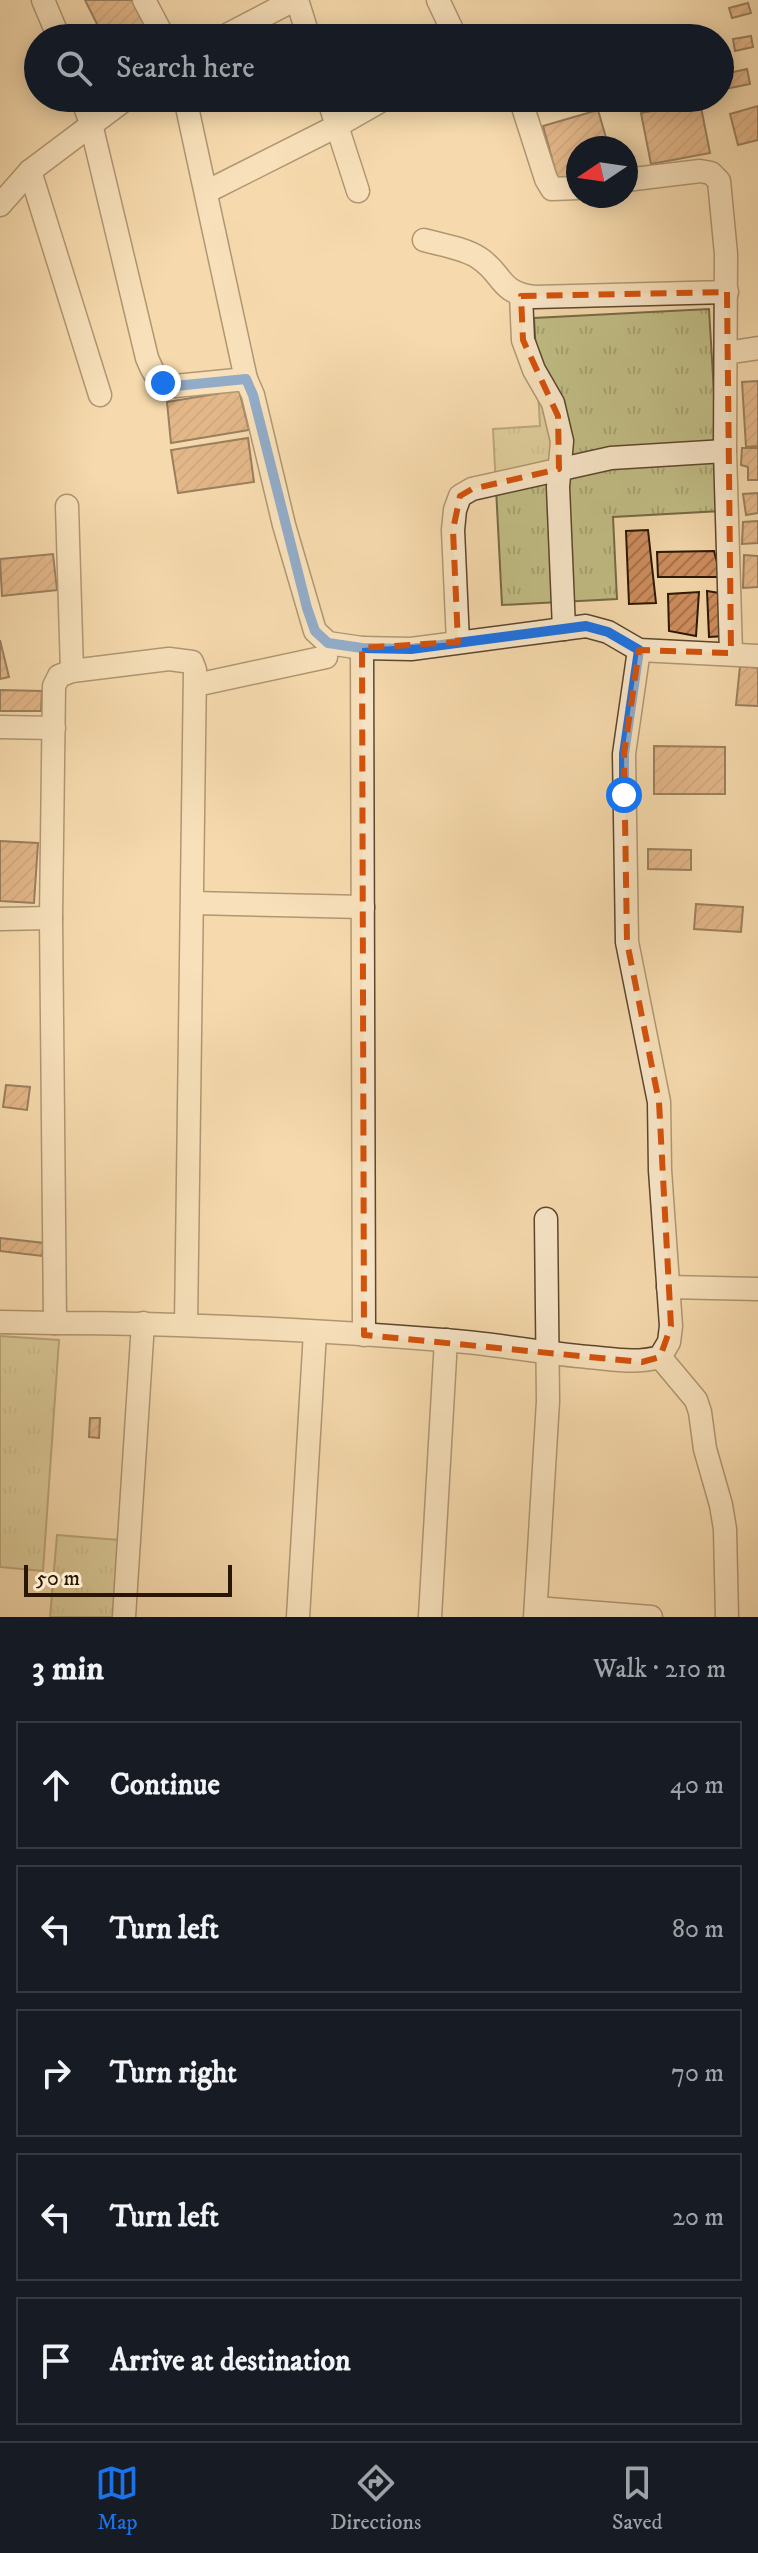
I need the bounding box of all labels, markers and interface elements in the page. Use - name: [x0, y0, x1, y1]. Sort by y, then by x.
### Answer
- search box: [24, 24, 734, 112]
- icon: search: [52, 46, 96, 90]
- text: Search here: [116, 50, 255, 87]
- north arrow: [566, 136, 638, 208]
- route end: [145, 365, 181, 401]
- route start: [606, 777, 642, 813]
- scale bar: [24, 1561, 232, 1597]
- text: 50 m: [36, 1565, 80, 1592]
- text: 3 min: [32, 1648, 104, 1690]
- text: Walk · 210 m: [593, 1653, 726, 1686]
- icon: ahead: [34, 1763, 78, 1807]
- text: Continue: [110, 1767, 220, 1804]
- text: 40 m: [670, 1769, 724, 1802]
- icon: left: [34, 1907, 78, 1951]
- text: Turn left: [110, 1911, 219, 1948]
- text: 80 m: [672, 1913, 724, 1946]
- icon: right: [34, 2051, 78, 2095]
- text: Turn right: [110, 2055, 237, 2092]
- text: 70 m: [671, 2057, 724, 2090]
- icon: left: [34, 2195, 78, 2239]
- text: Turn left: [110, 2199, 219, 2236]
- text: 20 m: [672, 2201, 724, 2234]
- icon: arrive: [34, 2339, 78, 2383]
- text: Arrive at destination: [110, 2343, 351, 2380]
- tab: Map: [95, 2461, 139, 2536]
- tab: Directions: [330, 2461, 421, 2536]
- tab: Saved: [612, 2461, 663, 2536]

